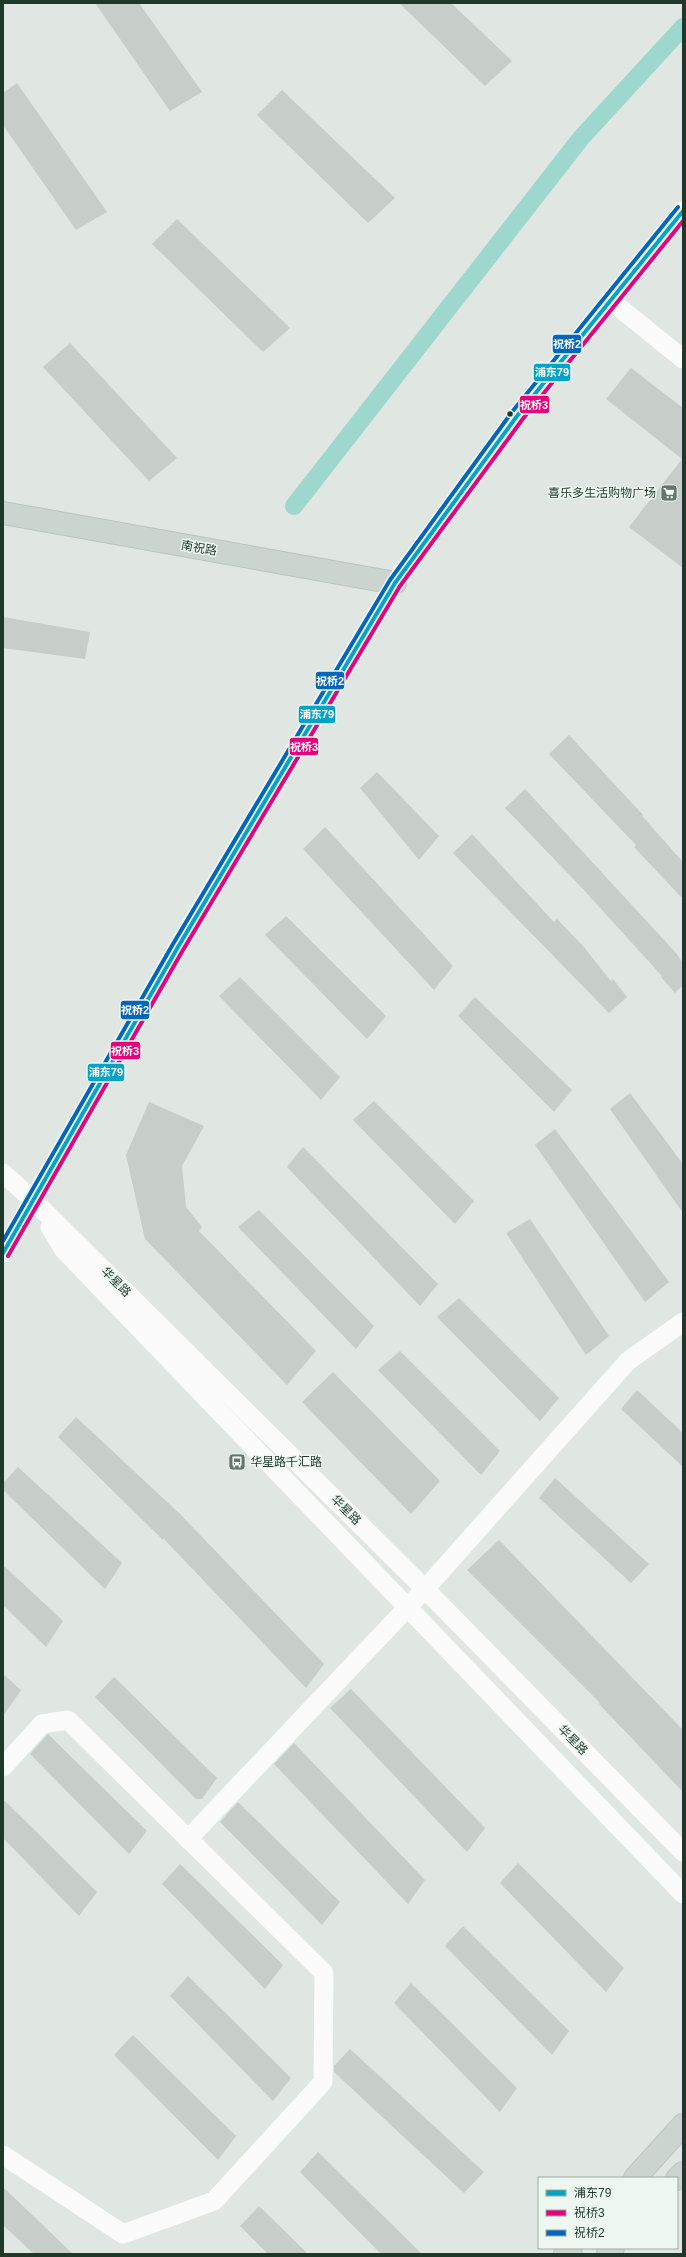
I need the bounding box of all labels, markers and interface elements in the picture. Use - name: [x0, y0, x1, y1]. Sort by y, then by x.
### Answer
- line badge: 祝桥2: [552, 334, 582, 354]
- text: 祝桥2: [553, 338, 581, 350]
- line badge: 浦东79: [533, 363, 571, 382]
- text: 浦东79: [535, 366, 569, 378]
- line badge: 祝桥3: [519, 395, 550, 414]
- text: 祝桥3: [520, 399, 548, 411]
- unlabelled marker: [505, 409, 515, 419]
- supermarket icon: 喜乐多生活购物广场: [659, 483, 679, 503]
- place label: 喜乐多生活购物广场: [548, 486, 656, 500]
- street label: 南祝路: [180, 538, 218, 558]
- line badge: 祝桥2: [315, 671, 345, 690]
- text: 祝桥2: [316, 675, 344, 687]
- line badge: 浦东79: [298, 705, 336, 724]
- text: 浦东79: [300, 708, 334, 720]
- line badge: 祝桥3: [289, 737, 319, 756]
- text: 祝桥3: [290, 741, 318, 753]
- line badge: 祝桥2: [120, 1000, 150, 1020]
- text: 祝桥2: [121, 1004, 149, 1016]
- line badge: 祝桥3: [110, 1041, 141, 1060]
- text: 祝桥3: [111, 1045, 139, 1057]
- line badge: 浦东79: [87, 1063, 125, 1082]
- text: 浦东79: [89, 1066, 123, 1078]
- street label: 华星路: [98, 1264, 134, 1300]
- bus stop icon: 华星路千汇路: [227, 1452, 247, 1472]
- place label: 华星路千汇路: [250, 1455, 322, 1469]
- street label: 华星路: [328, 1492, 364, 1528]
- street label: 华星路: [555, 1722, 591, 1758]
- legend: [538, 2177, 678, 2249]
- text: 浦东79: [574, 2186, 612, 2200]
- text: 祝桥3: [574, 2206, 605, 2220]
- text: 祝桥2: [574, 2226, 605, 2240]

